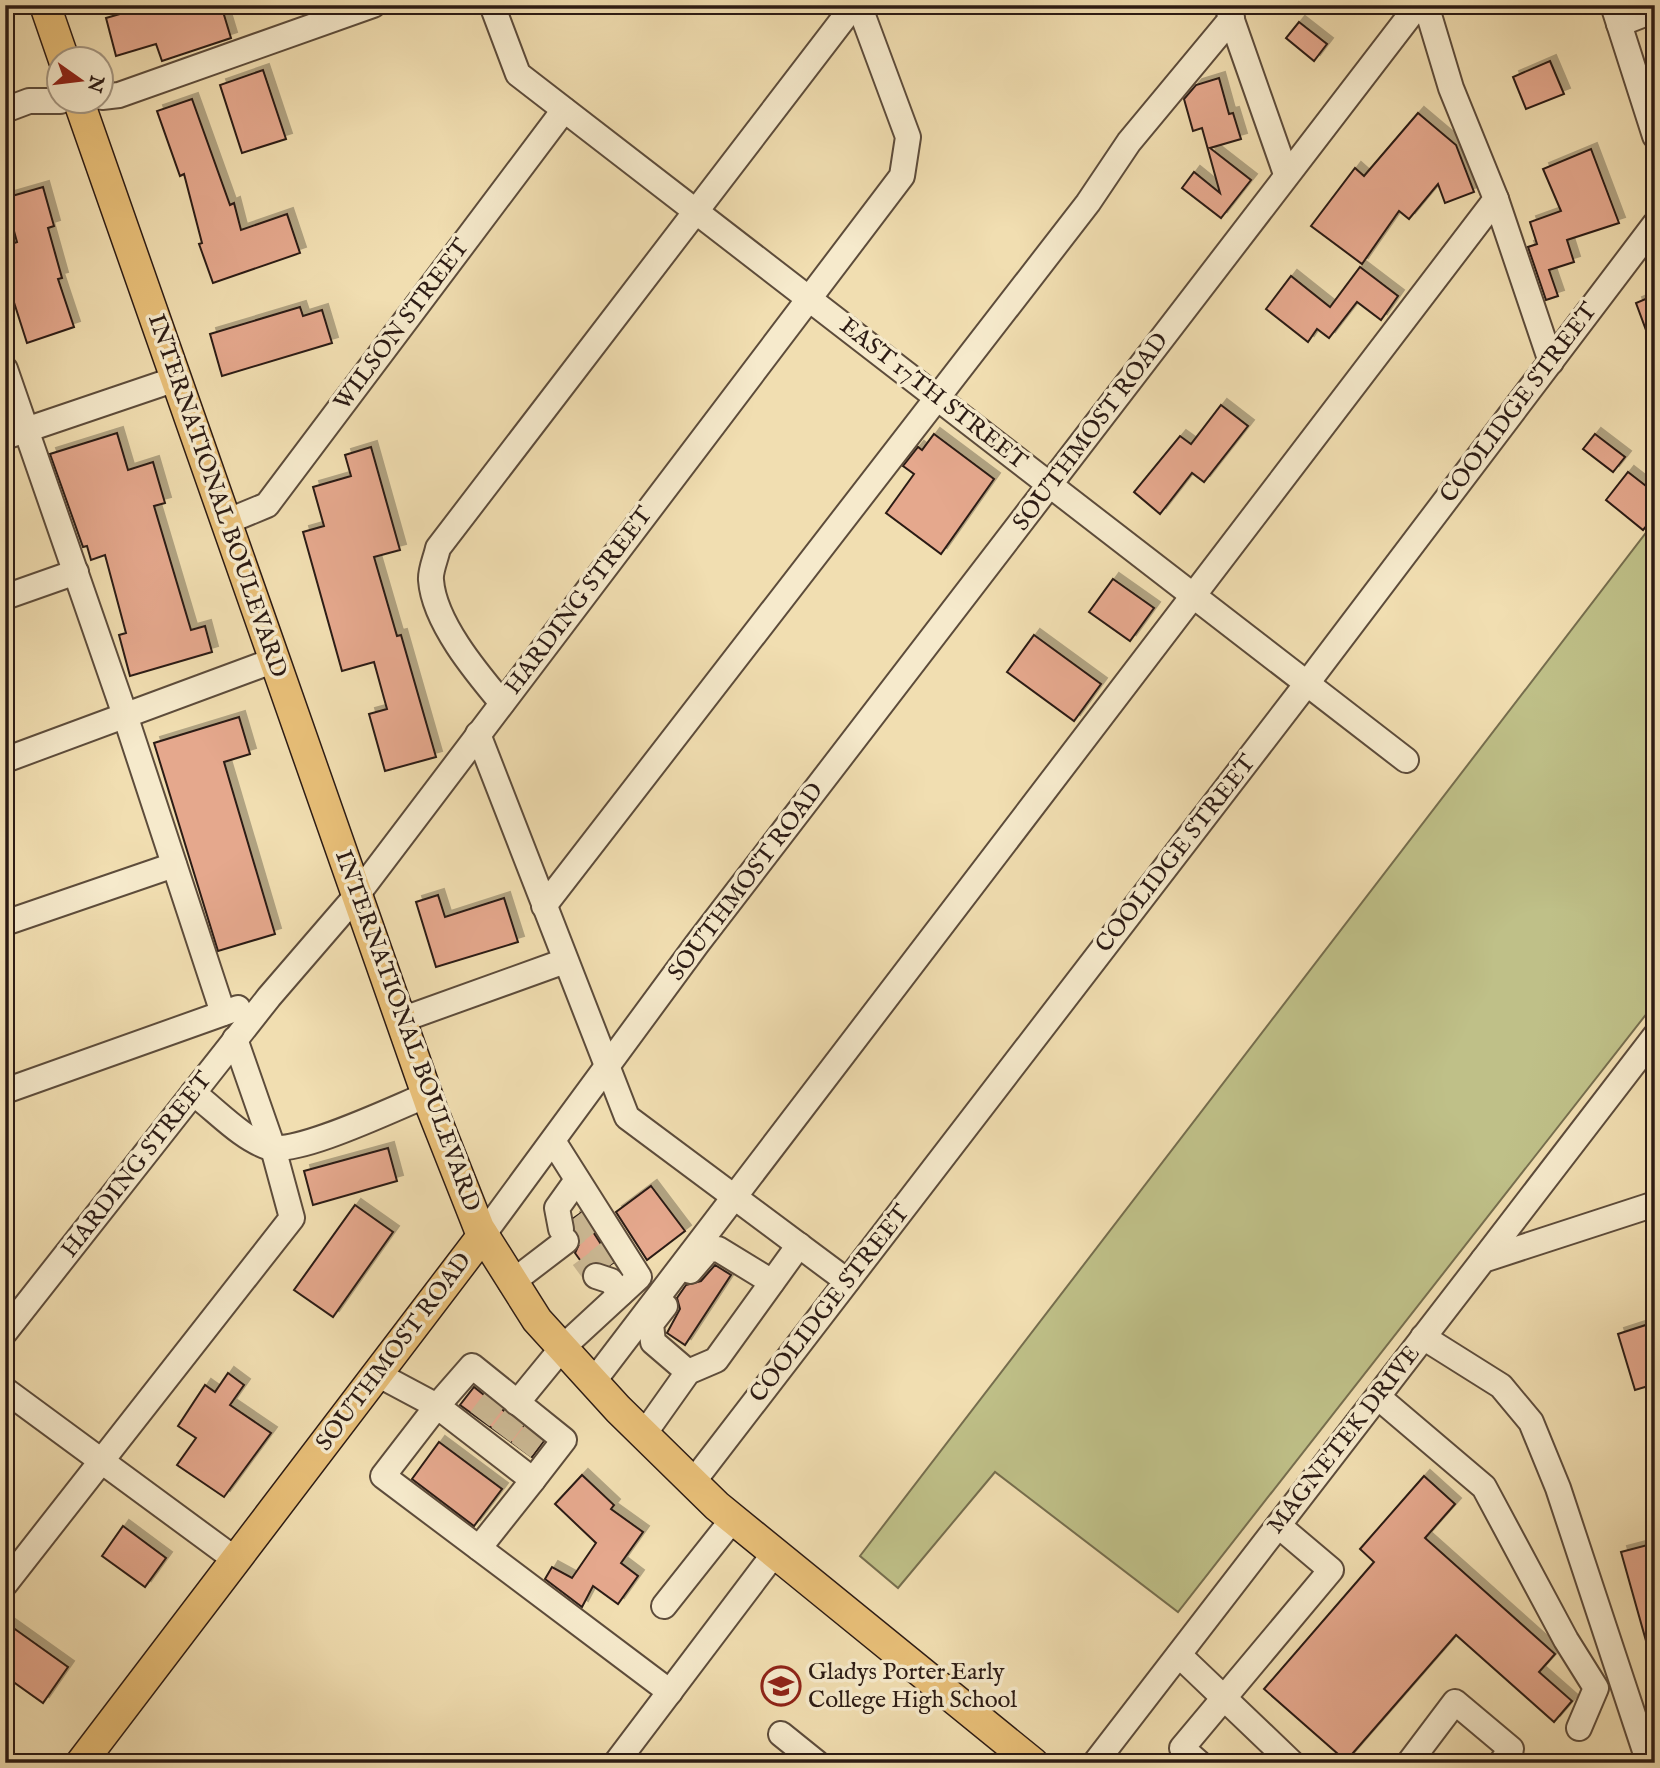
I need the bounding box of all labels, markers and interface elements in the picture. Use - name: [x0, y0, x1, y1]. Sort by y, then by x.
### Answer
- north arrow: [46, 46, 116, 116]
- text: N: [81, 72, 108, 95]
- street label: WILSON STREET: [327, 233, 477, 417]
- street label: COOLIDGE STREET: [1434, 296, 1605, 509]
- street label: INTERNATIONAL BOULEVARD: [140, 310, 294, 682]
- street label: EAST 17TH STREET: [833, 311, 1034, 477]
- street label: SOUTHMOST ROAD: [1006, 327, 1176, 537]
- street label: HARDING STREET: [498, 500, 660, 701]
- street label: COOLIDGE STREET: [1089, 748, 1263, 959]
- street label: SOUTHMOST ROAD: [661, 777, 831, 987]
- street label: INTERNATIONAL BOULEVARD: [327, 846, 487, 1216]
- street label: HARDING STREET: [55, 1065, 220, 1264]
- street label: COOLIDGE STREET: [743, 1198, 917, 1409]
- street label: SOUTHMOST ROAD: [309, 1247, 479, 1457]
- street label: MAGNETEK DRIVE: [1261, 1339, 1427, 1541]
- place label: Gladys Porter Early College High School: [808, 1657, 1017, 1716]
- school or university icon: Gladys Porter Early College High School: [760, 1665, 802, 1707]

